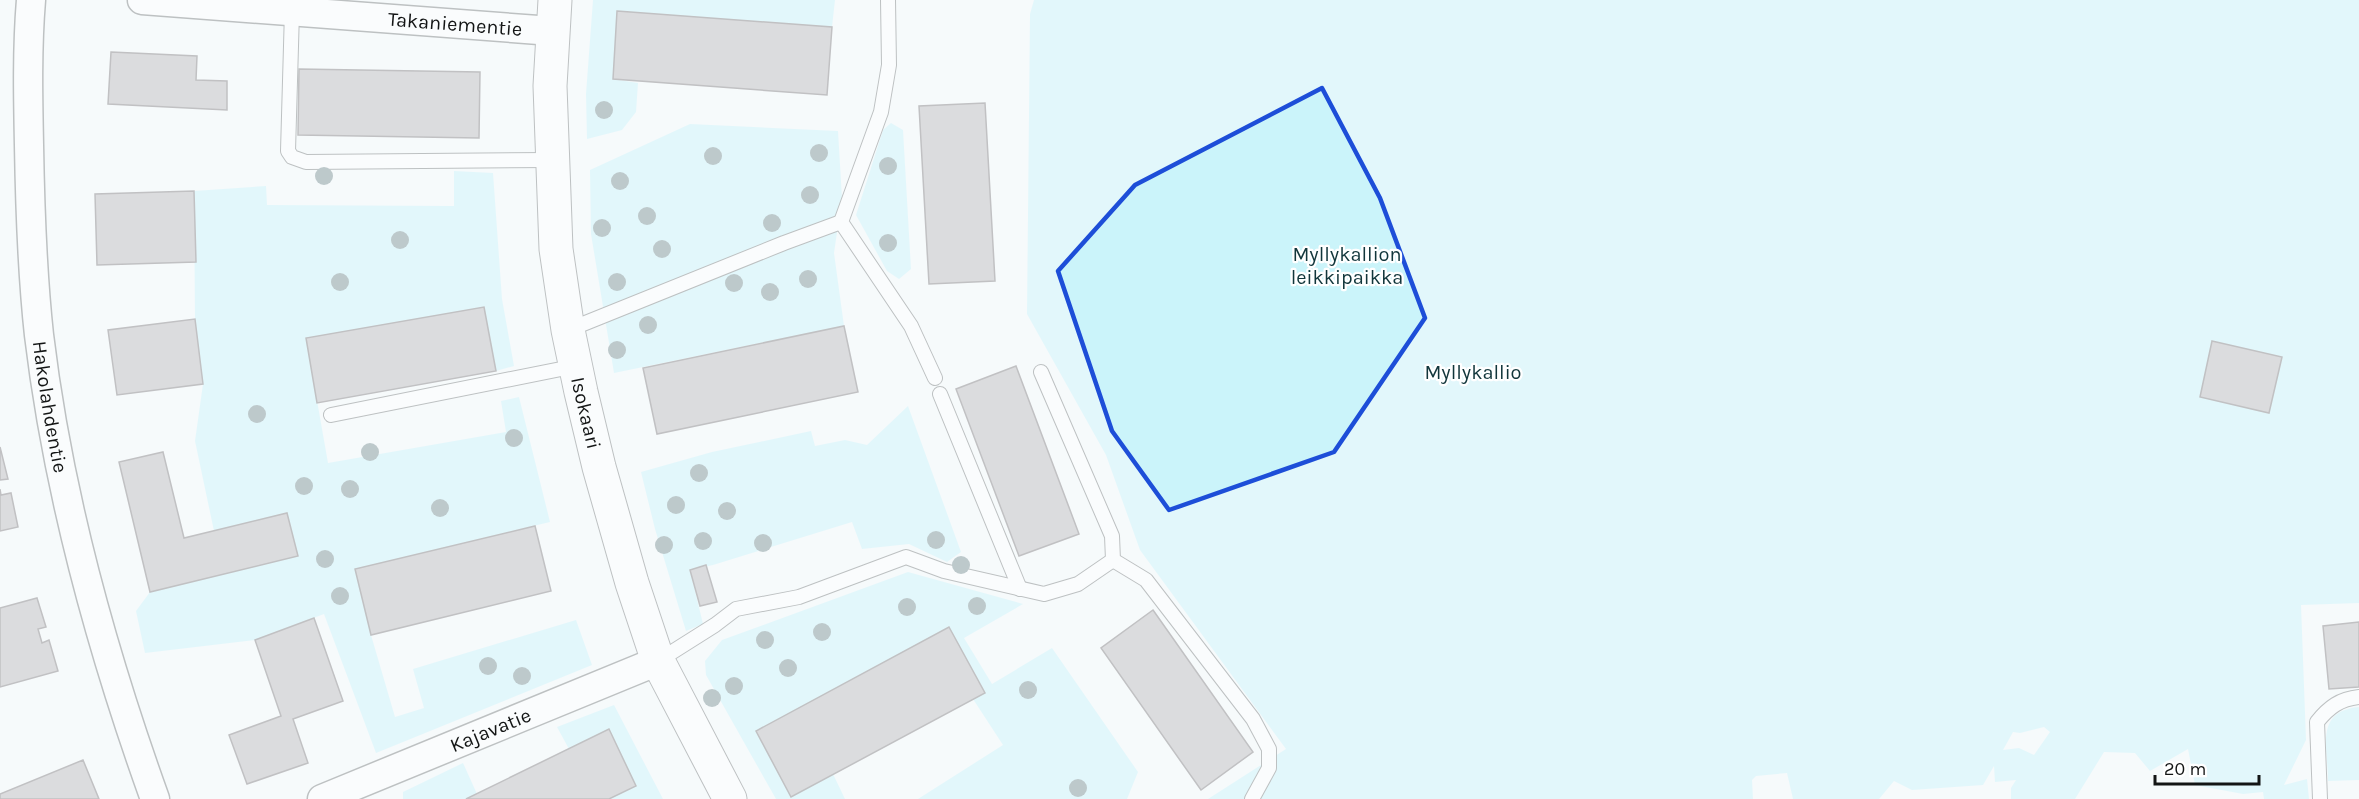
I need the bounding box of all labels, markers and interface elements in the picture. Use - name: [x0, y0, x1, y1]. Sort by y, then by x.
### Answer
- street label: Takaniementie: [387, 8, 523, 41]
- park label: Myllykallion leikkipaikka: [1291, 243, 1403, 289]
- street label: Hakolahdentie: [28, 339, 72, 475]
- park label: Myllykallio: [1424, 361, 1522, 384]
- street label: Isokaari: [566, 375, 605, 451]
- street label: Kajavatie: [447, 703, 534, 757]
- scale bar: [2155, 748, 2258, 786]
- text: 20 m: [2164, 758, 2206, 780]

